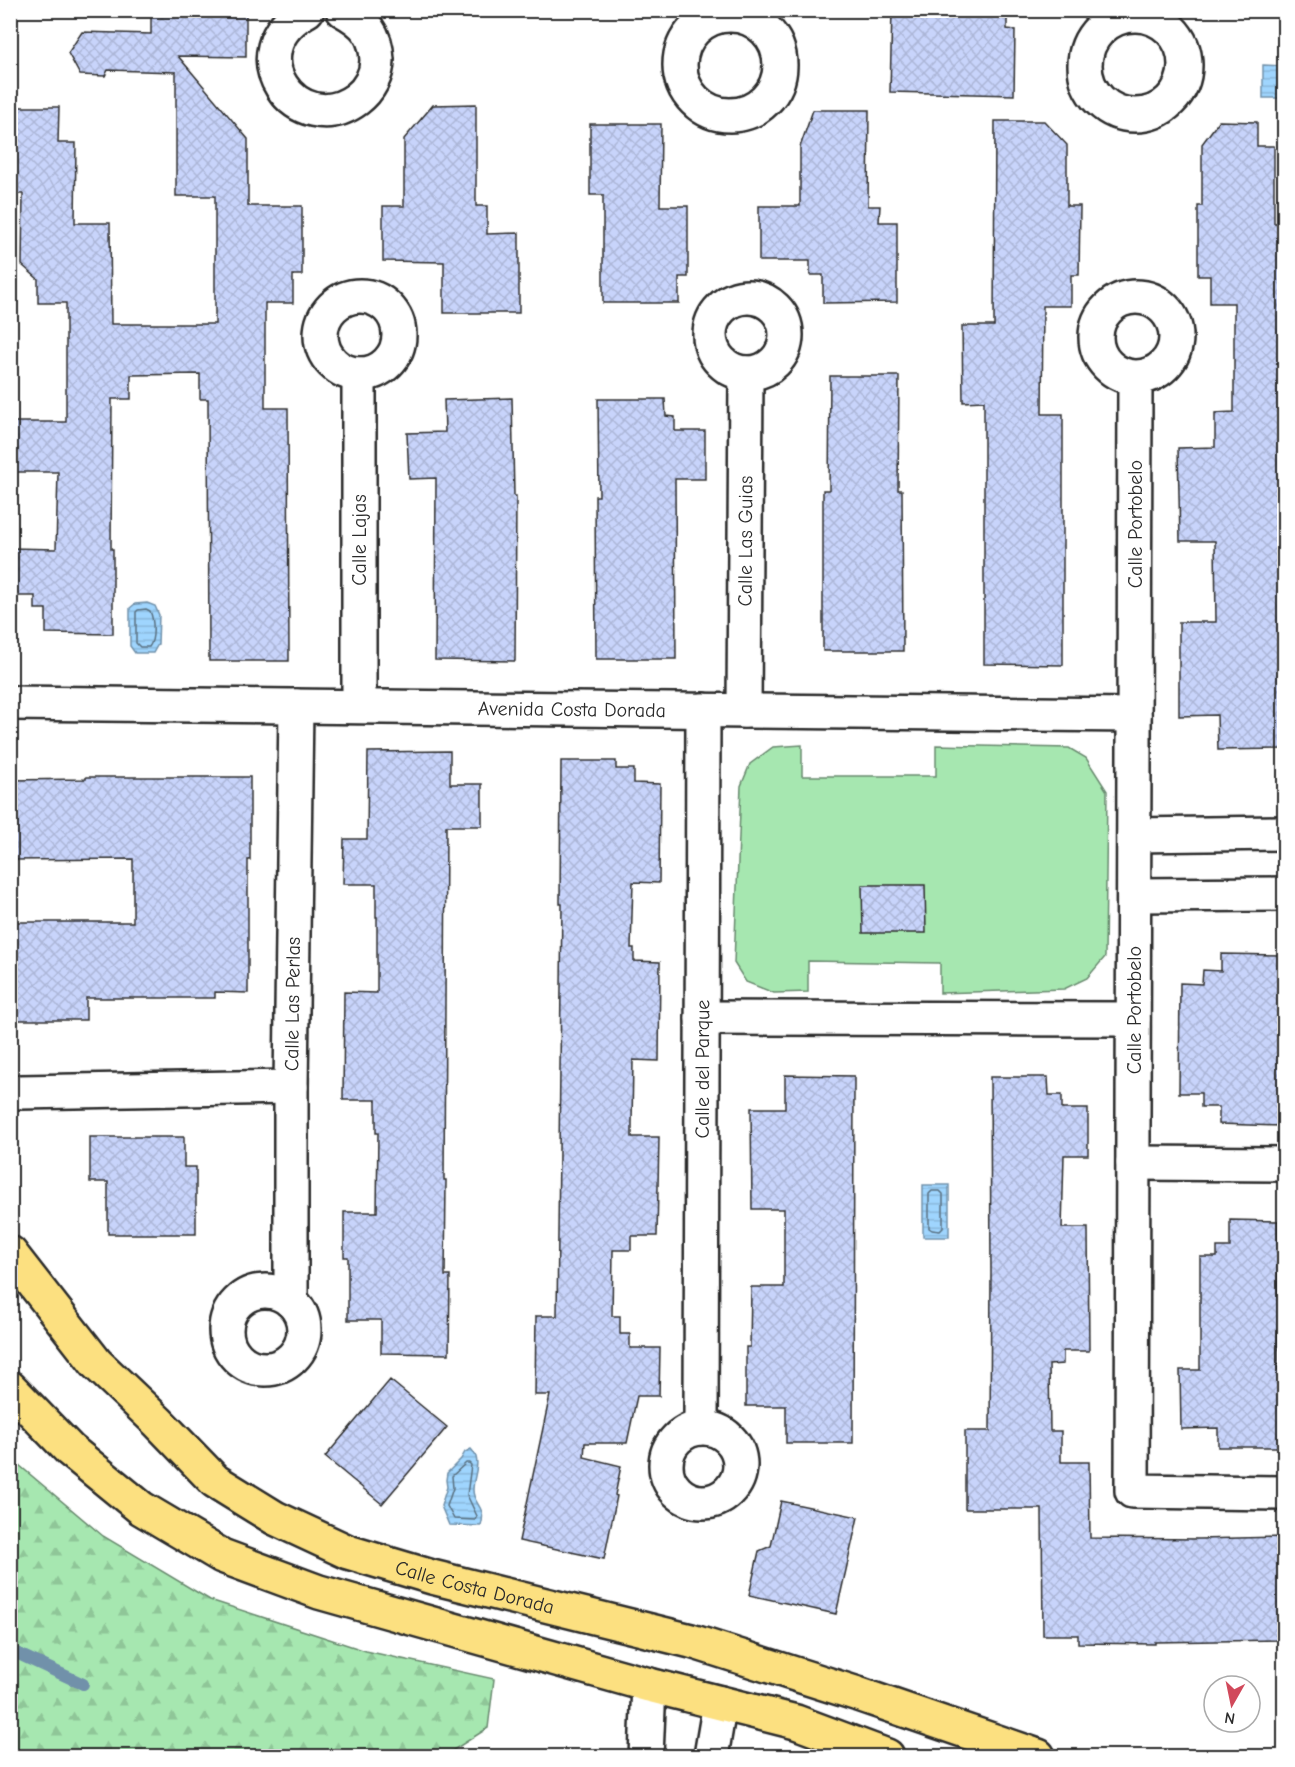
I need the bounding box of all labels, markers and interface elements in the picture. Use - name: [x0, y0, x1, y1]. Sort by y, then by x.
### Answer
- street label: Calle Portobelo: [1124, 460, 1147, 588]
- street label: Calle Las Guias: [734, 475, 757, 607]
- street label: Calle Lajas: [348, 494, 371, 586]
- street label: Avenida Costa Dorada: [478, 697, 666, 722]
- street label: Calle Las Perlas: [280, 937, 305, 1071]
- street label: Calle Portobelo: [1123, 946, 1146, 1074]
- street label: Calle del Parque: [691, 1000, 714, 1138]
- street label: Calle Costa Dorada: [393, 1556, 557, 1619]
- north arrow: [1202, 1674, 1262, 1734]
- text: N: [1223, 1708, 1236, 1728]

